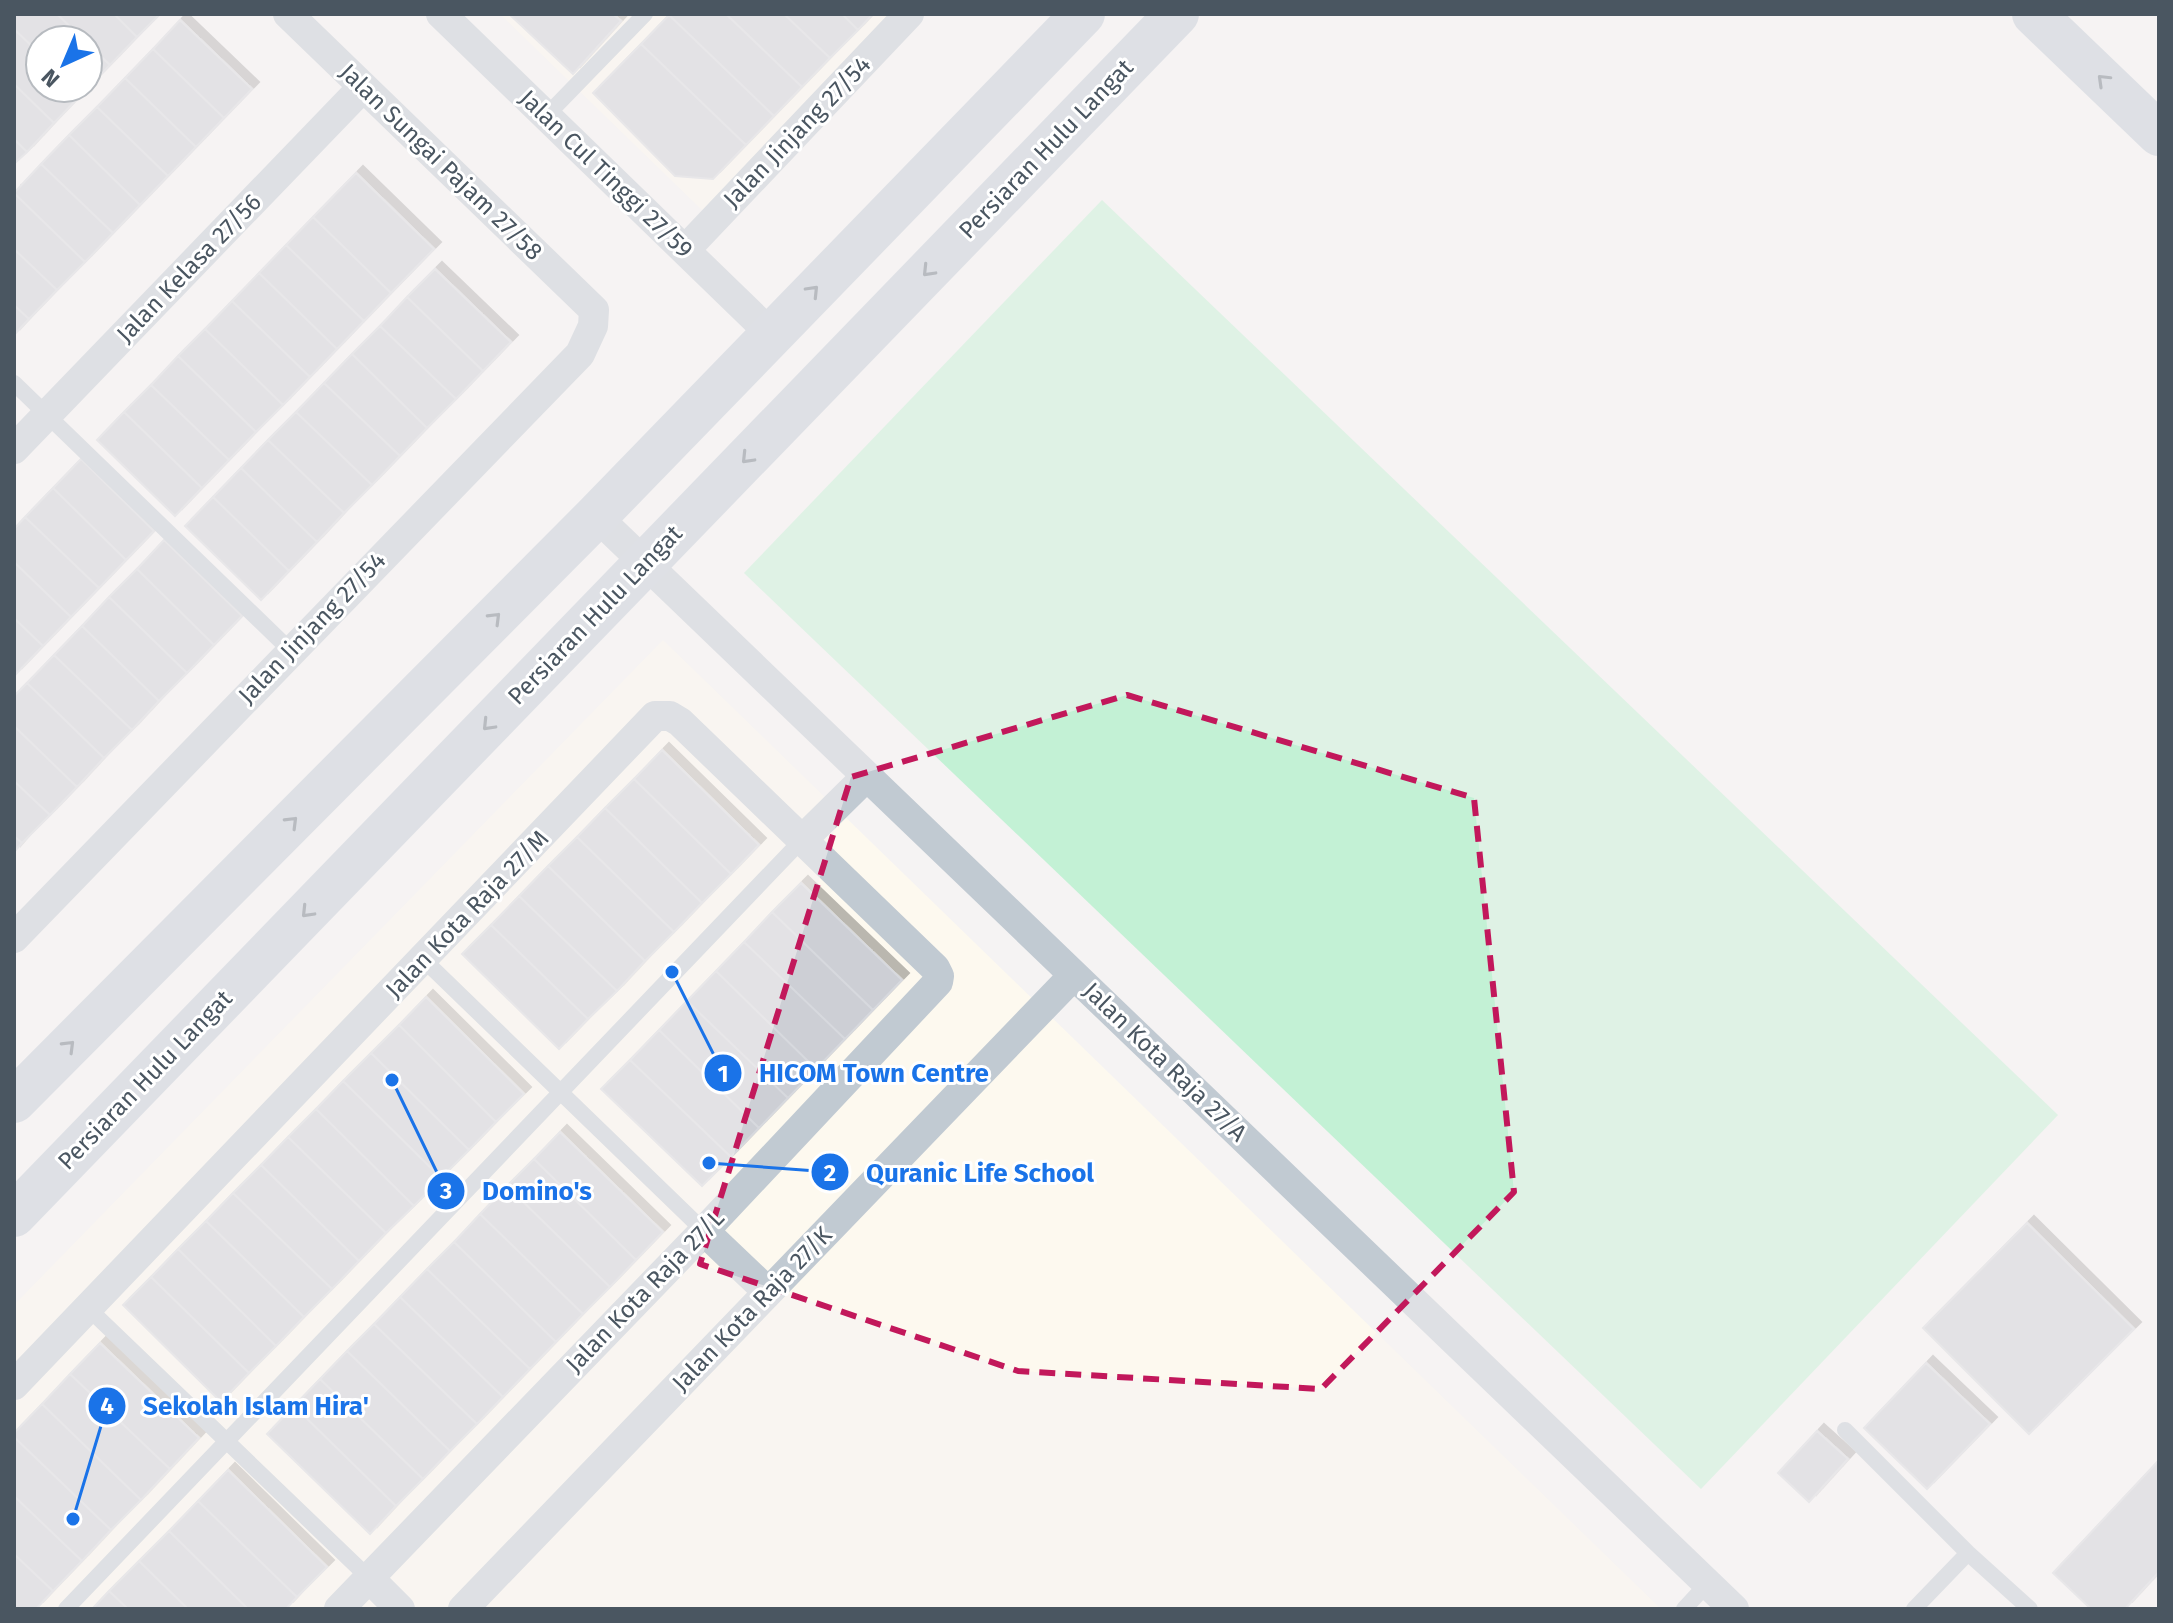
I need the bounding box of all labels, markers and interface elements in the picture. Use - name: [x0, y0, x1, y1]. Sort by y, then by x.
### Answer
- north arrow: [24, 24, 104, 104]
- street label: Jalan Jinjang 27/54: [718, 50, 877, 213]
- street label: Persiaran Hulu Langat: [953, 53, 1139, 244]
- street label: Jalan Sungai Pajam 27/58: [334, 58, 548, 266]
- text: N: [36, 63, 65, 93]
- one-way arrow: [2098, 75, 2112, 89]
- street label: Jalan Cul Tinggi 27/59: [514, 84, 698, 264]
- street label: Jalan Kelasa 27/56: [111, 188, 267, 348]
- one-way arrow: [923, 262, 937, 276]
- one-way arrow: [804, 286, 818, 300]
- one-way arrow: [742, 449, 756, 463]
- street label: Persiaran Hulu Langat: [502, 519, 688, 710]
- street label: Jalan Jinjang 27/54: [233, 546, 392, 709]
- one-way arrow: [486, 613, 500, 627]
- one-way arrow: [484, 716, 498, 731]
- one-way arrow: [283, 817, 297, 831]
- street label: Jalan Kota Raja 27/M: [380, 824, 554, 1004]
- one-way arrow: [302, 903, 317, 917]
- street label: Jalan Kota Raja 27/A: [1077, 977, 1253, 1147]
- street label: Persiaran Hulu Langat: [52, 984, 238, 1175]
- one-way arrow: [60, 1041, 74, 1055]
- callout: HICOM Town Centre: [703, 1048, 1005, 1098]
- text: HICOM Town Centre: [759, 1058, 989, 1089]
- text: 1: [717, 1060, 729, 1088]
- callout: Quranic Life School: [810, 1147, 1110, 1197]
- text: Quranic Life School: [866, 1158, 1094, 1189]
- text: 2: [824, 1159, 836, 1187]
- callout: Domino's: [426, 1166, 608, 1216]
- text: Domino's: [482, 1176, 592, 1207]
- text: 3: [439, 1177, 452, 1205]
- street label: Jalan Kota Raja 27/L: [560, 1204, 730, 1378]
- street label: Jalan Kota Raja 27/K: [666, 1220, 838, 1397]
- callout: Sekolah Islam Hira': [87, 1381, 385, 1431]
- text: Sekolah Islam Hira': [143, 1391, 369, 1422]
- text: 4: [100, 1392, 114, 1420]

